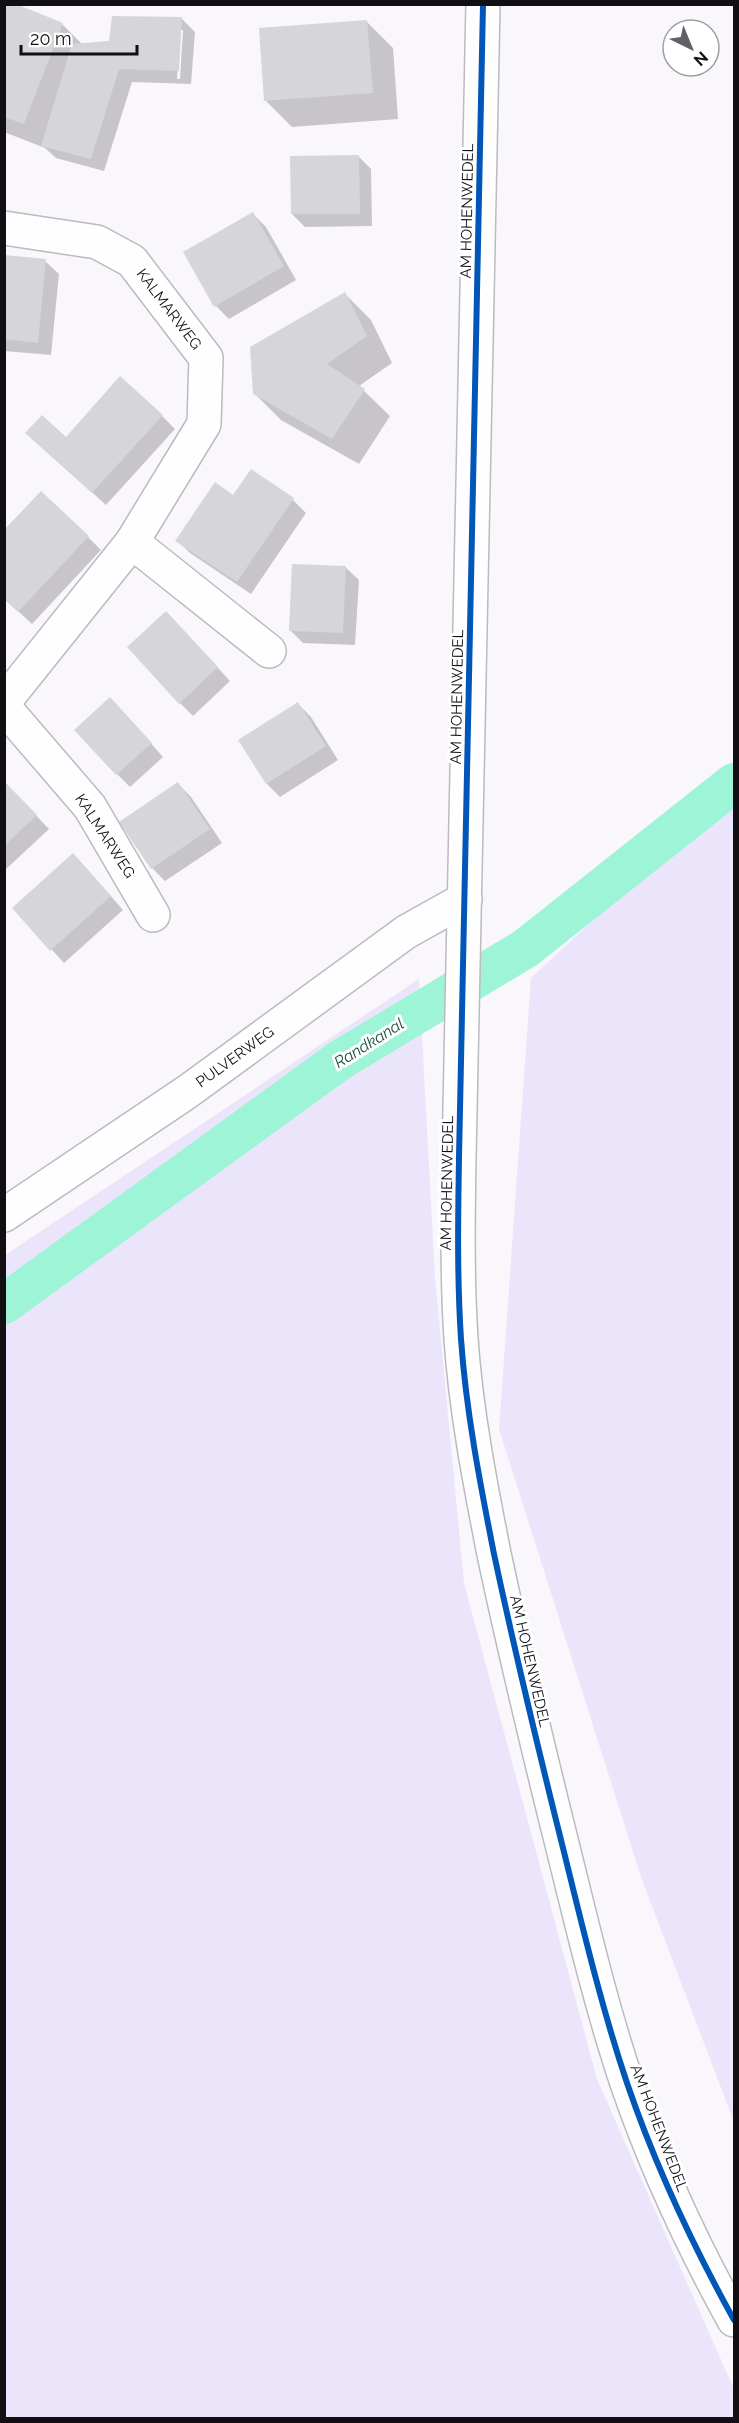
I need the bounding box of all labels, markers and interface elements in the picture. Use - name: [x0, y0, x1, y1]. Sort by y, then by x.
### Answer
- scale bar: [21, 18, 136, 56]
- north arrow: [661, 18, 721, 78]
- text: 20 m: [30, 28, 72, 49]
- text: N: [690, 47, 712, 70]
- street label: AM HOHENWEDEL: [457, 143, 477, 278]
- street label: KALMARWEG: [133, 265, 205, 353]
- street label: AM HOHENWEDEL: [447, 629, 467, 764]
- street label: KALMARWEG: [71, 791, 139, 881]
- water label: Randkanal: [331, 1014, 407, 1072]
- street label: PULVERWEG: [192, 1023, 278, 1091]
- street label: AM HOHENWEDEL: [437, 1115, 457, 1250]
- street label: AM HOHENWEDEL: [506, 1593, 554, 1729]
- street label: AM HOHENWEDEL: [626, 2062, 692, 2194]

